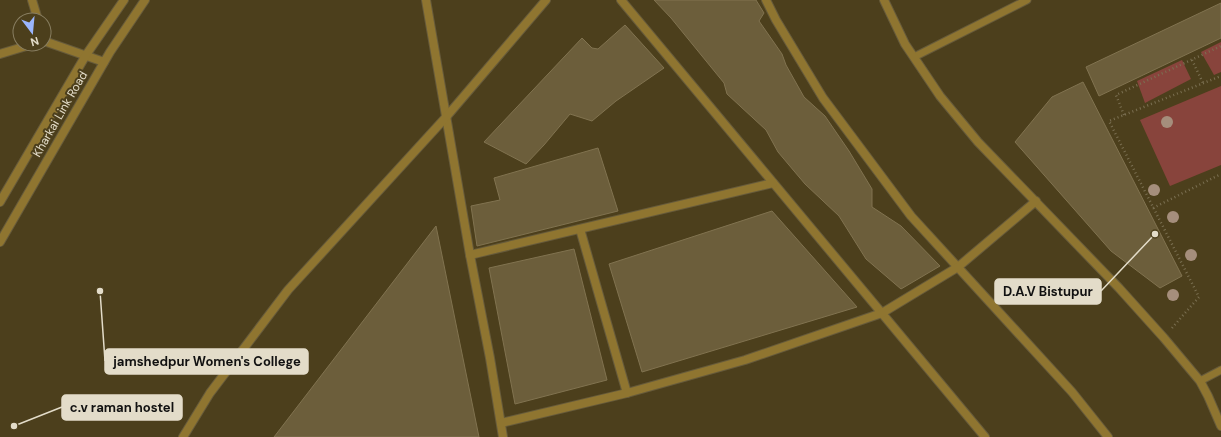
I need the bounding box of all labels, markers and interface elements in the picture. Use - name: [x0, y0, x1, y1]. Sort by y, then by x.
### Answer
- north arrow: [12, 12, 52, 52]
- text: N: [29, 34, 41, 49]
- street label: Kharkai Link Road: [29, 68, 91, 160]
- callout: D.A.V Bistupur: [995, 279, 1101, 304]
- text: D.A.V Bistupur: [1003, 283, 1094, 300]
- callout: jamshedpur Women's College: [105, 349, 308, 374]
- text: jamshedpur Women's College: [112, 353, 301, 370]
- callout: c.v raman hostel: [62, 395, 182, 420]
- text: c.v raman hostel: [70, 399, 174, 416]

